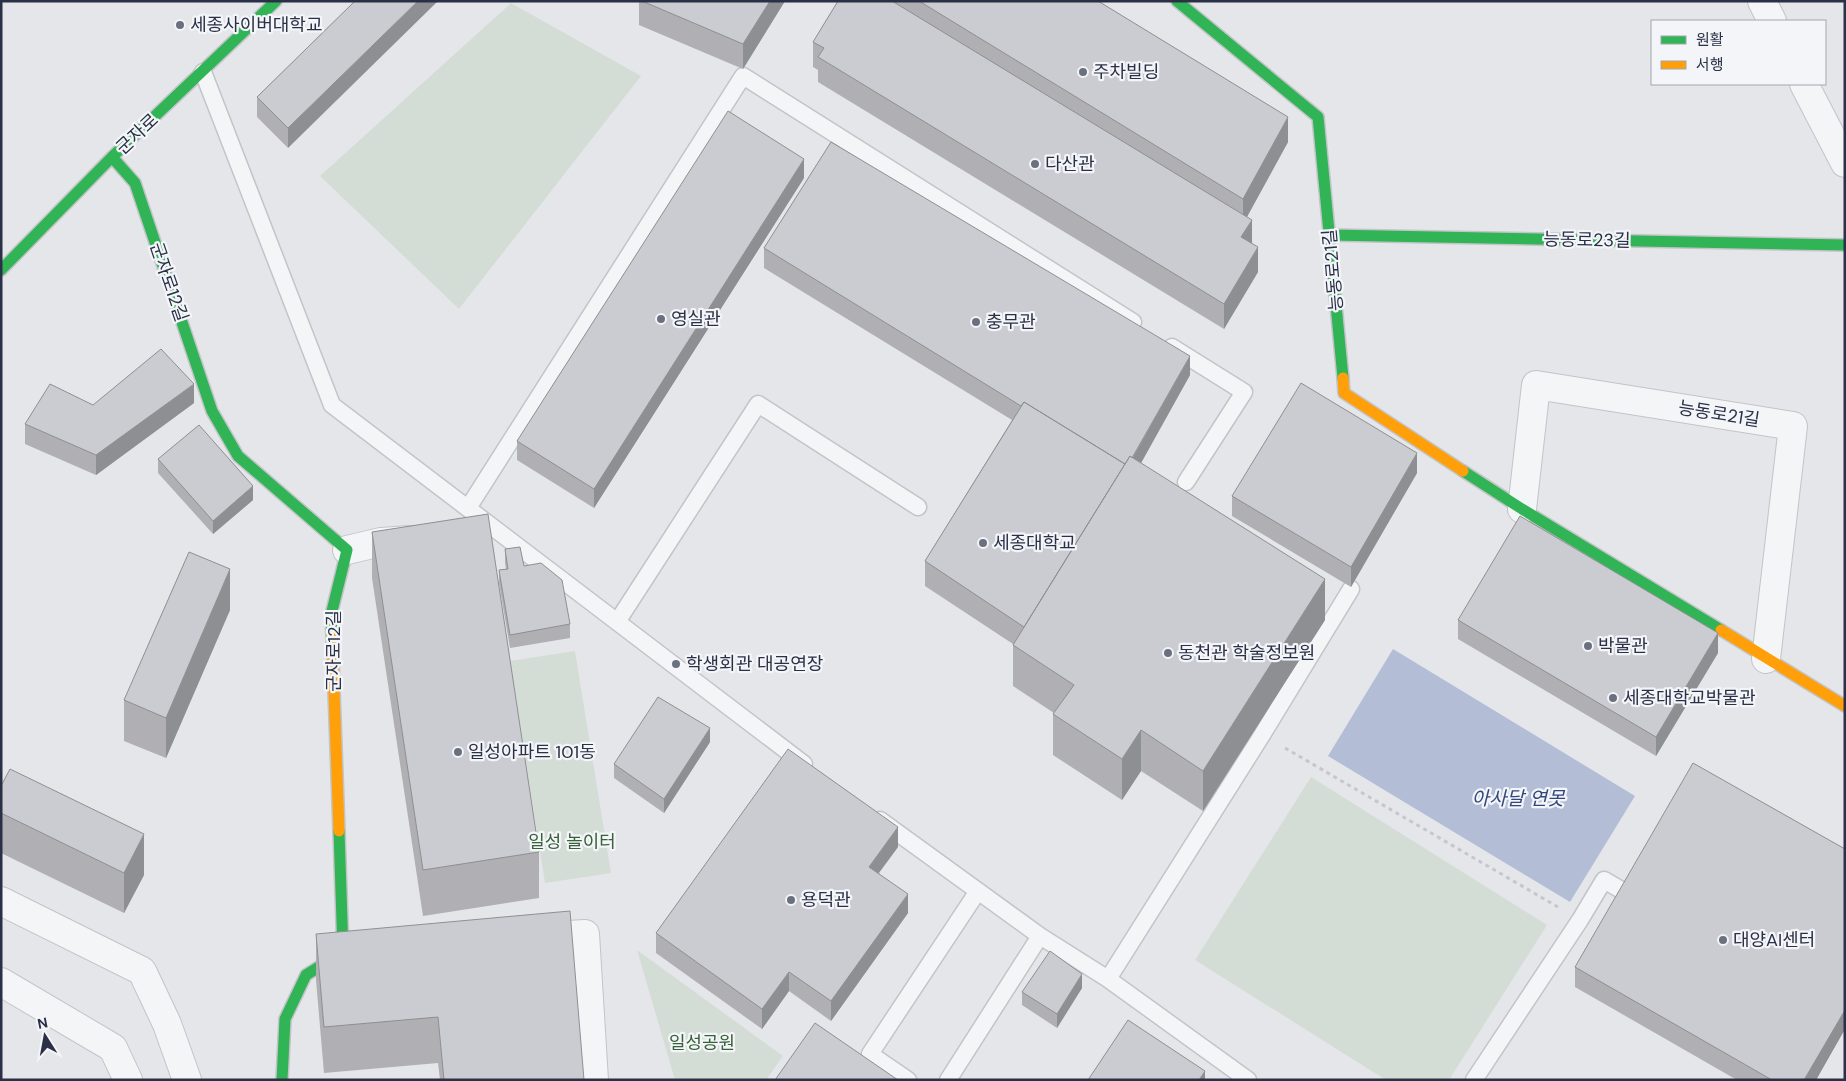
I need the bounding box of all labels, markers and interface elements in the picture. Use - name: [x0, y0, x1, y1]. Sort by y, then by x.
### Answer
- place label: 세종사이버대학교: [190, 13, 322, 37]
- marker: 세종사이버대학교: [174, 19, 186, 31]
- legend: [1651, 20, 1826, 85]
- text: 원활: [1696, 30, 1724, 50]
- text: 서행: [1696, 55, 1724, 75]
- place label: 주차빌딩: [1093, 60, 1159, 84]
- marker: 주차빌딩: [1077, 66, 1089, 78]
- street label: 군자로: [111, 108, 163, 160]
- place label: 다산관: [1045, 152, 1095, 176]
- marker: 다산관: [1029, 158, 1041, 170]
- street label: 능동로23길: [1543, 227, 1631, 253]
- street label: 능동로21길: [1317, 228, 1349, 312]
- street label: 군자로12길: [144, 239, 194, 325]
- place label: 영실관: [671, 307, 721, 331]
- place label: 충무관: [986, 310, 1036, 334]
- marker: 영실관: [655, 313, 667, 325]
- marker: 충무관: [970, 316, 982, 328]
- street label: 능동로21길: [1677, 396, 1761, 432]
- place label: 세종대학교: [993, 531, 1076, 555]
- marker: 세종대학교: [977, 537, 989, 549]
- street label: 군자로12길: [322, 610, 346, 692]
- place label: 박물관: [1598, 634, 1648, 658]
- marker: 박물관: [1582, 640, 1594, 652]
- place label: 동천관 학술정보원: [1178, 641, 1315, 665]
- marker: 동천관 학술정보원: [1162, 647, 1174, 659]
- place label: 학생회관 대공연장: [686, 652, 823, 676]
- marker: 학생회관 대공연장: [670, 658, 682, 670]
- place label: 세종대학교박물관: [1623, 686, 1756, 710]
- marker: 세종대학교박물관: [1607, 692, 1619, 704]
- place label: 일성아파트 101동: [468, 740, 596, 764]
- marker: 일성아파트 101동: [452, 746, 464, 758]
- water label: 아사달 연못: [1472, 786, 1566, 811]
- park label: 일성 놀이터: [528, 830, 616, 854]
- place label: 용덕관: [801, 888, 851, 912]
- marker: 용덕관: [785, 894, 797, 906]
- place label: 대양AI센터: [1733, 928, 1815, 952]
- marker: 대양AI센터: [1717, 934, 1729, 946]
- north arrow: [20, 1011, 70, 1061]
- text: N: [36, 1013, 49, 1033]
- park label: 일성공원: [669, 1031, 735, 1055]

